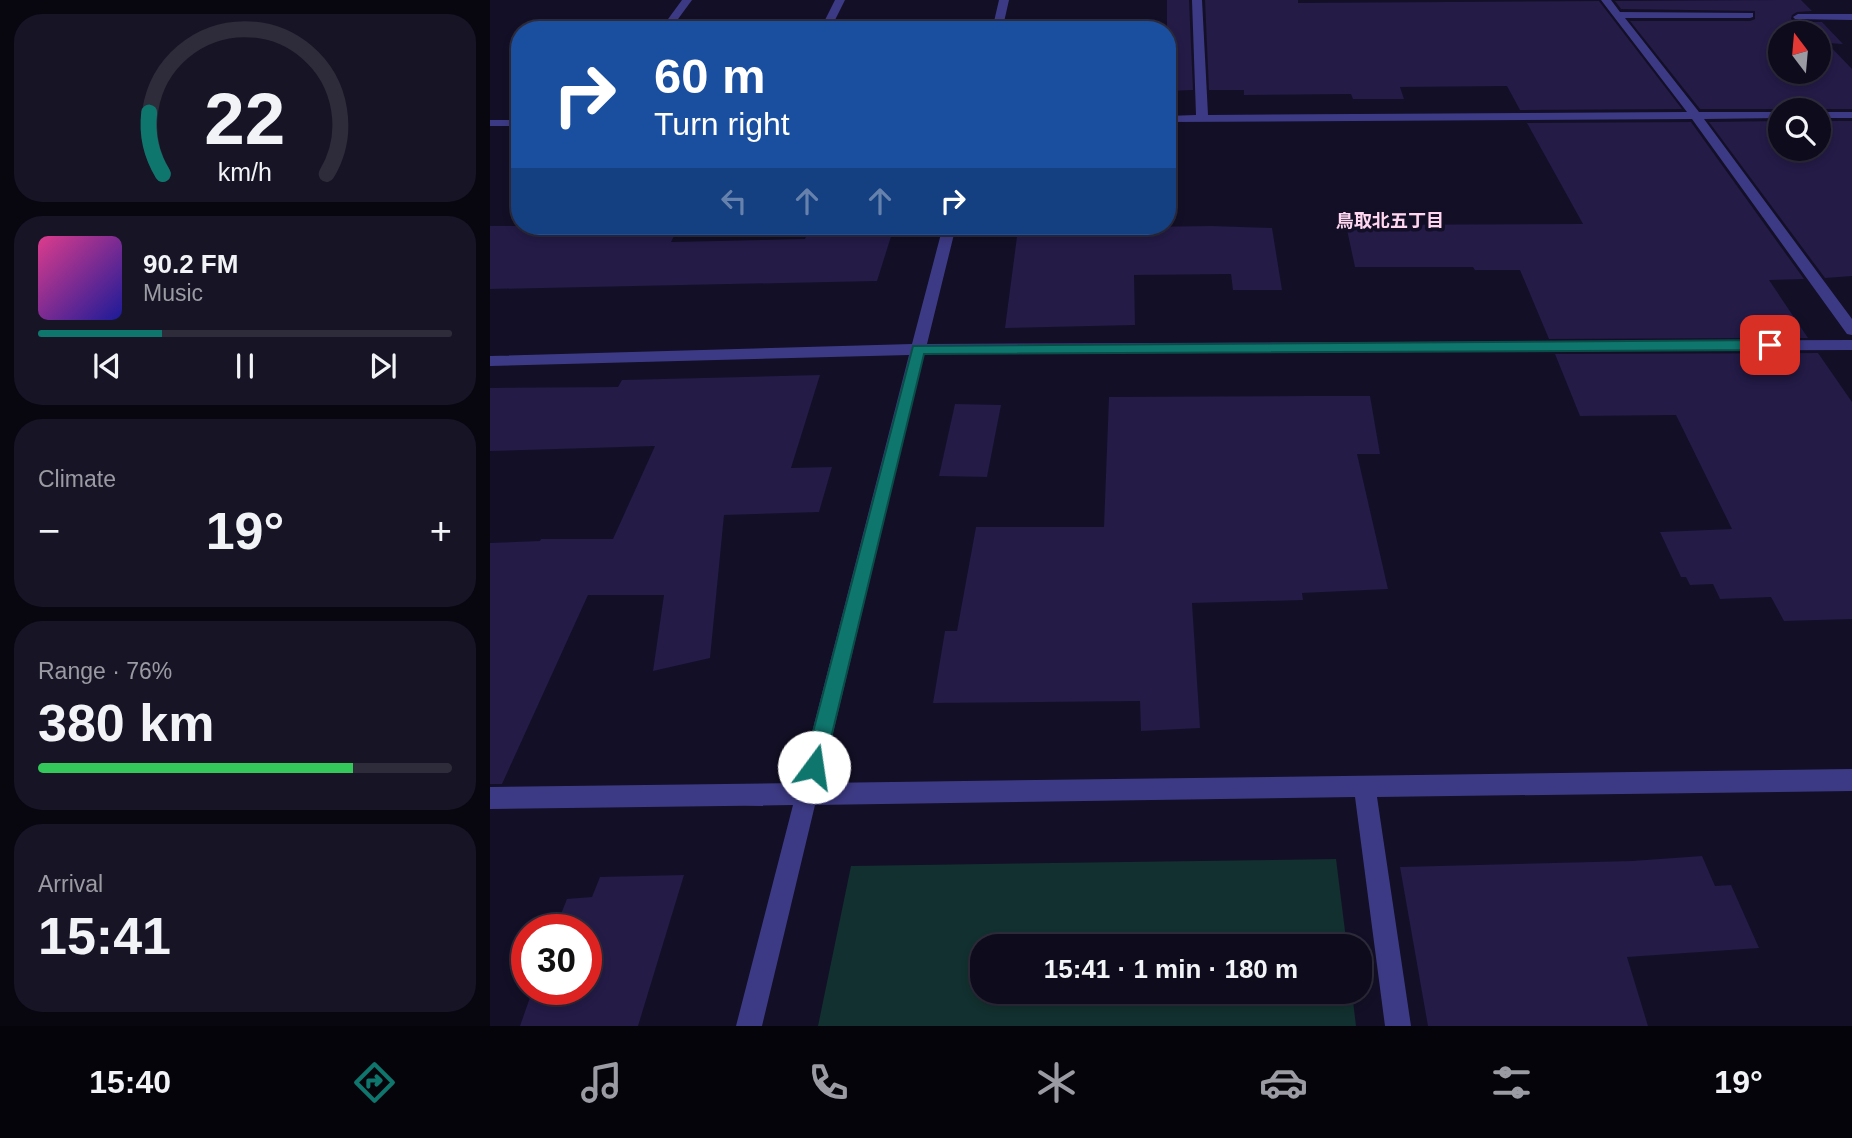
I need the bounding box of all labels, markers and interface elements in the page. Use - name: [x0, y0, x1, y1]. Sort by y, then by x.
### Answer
- north arrow: [1768, 21, 1830, 84]
- map controls: [1768, 21, 1831, 161]
- icon: right: [539, 49, 630, 140]
- text: 60 m: [654, 49, 766, 103]
- text: 22: [205, 79, 285, 160]
- button: search: [1768, 98, 1831, 161]
- text: Turn right: [654, 106, 790, 142]
- text: km/h: [218, 158, 272, 186]
- icon: left: [715, 182, 753, 220]
- icon: ahead: [788, 182, 826, 220]
- icon: ahead: [861, 182, 899, 220]
- icon: right: [934, 182, 972, 220]
- district label: 鳥取北五丁目: [1336, 211, 1444, 231]
- text: 90.2 FM: [143, 249, 238, 279]
- text: Music: [143, 280, 203, 306]
- pin: [1740, 315, 1800, 375]
- icon: arrive: [1751, 326, 1789, 364]
- icon: previous: [88, 347, 126, 385]
- icon: pause: [226, 347, 264, 385]
- icon: next: [364, 347, 402, 385]
- text: Climate: [38, 466, 116, 492]
- text: 19°: [206, 502, 284, 560]
- text: −: [38, 510, 60, 552]
- text: +: [430, 510, 452, 552]
- text: Range · 76%: [38, 658, 172, 684]
- text: 380 km: [38, 694, 214, 752]
- position arrow: [777, 730, 851, 804]
- text: Arrival: [38, 871, 103, 897]
- text: 15:41: [38, 907, 171, 965]
- speed limit sign: 30: [511, 914, 602, 1005]
- text: 15:41 · 1 min · 180 m: [1044, 954, 1298, 984]
- icon: directions: [350, 1058, 399, 1107]
- icon: music: [577, 1058, 626, 1107]
- icon: phone: [804, 1058, 853, 1107]
- icon: climate: [1032, 1058, 1081, 1107]
- icon: car: [1259, 1058, 1308, 1107]
- icon: filters: [1487, 1058, 1536, 1107]
- text: 15:40: [89, 1064, 171, 1100]
- text: 19°: [1714, 1064, 1763, 1100]

